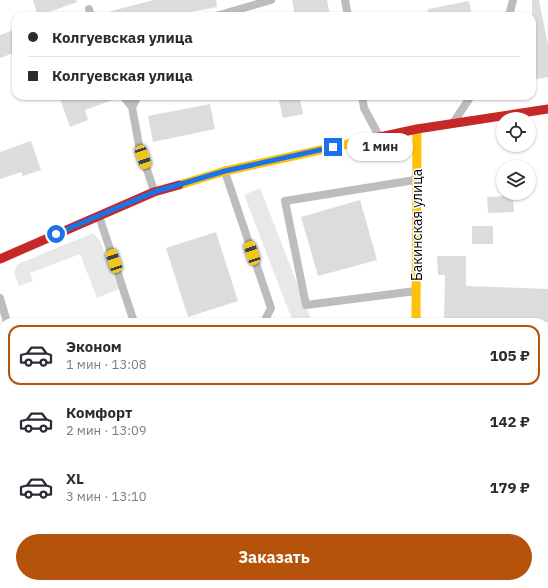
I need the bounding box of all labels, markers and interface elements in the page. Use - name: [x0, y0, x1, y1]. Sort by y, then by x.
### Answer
- text: Колгуевская улица: [52, 28, 193, 47]
- text: Колгуевская улица: [52, 66, 193, 85]
- map controls: [496, 112, 536, 200]
- button: locate: [496, 112, 536, 152]
- callout: 1 мин: [347, 133, 413, 161]
- route end: [324, 138, 342, 156]
- text: 1 мин: [362, 138, 398, 155]
- car: [133, 144, 153, 170]
- button: layers: [496, 160, 536, 200]
- street label: Бакинская улица: [408, 168, 426, 281]
- route start: [47, 225, 65, 243]
- car: [243, 240, 261, 266]
- car: [105, 248, 123, 274]
- icon: car: [18, 337, 54, 373]
- text: Эконом: [66, 337, 122, 356]
- text: 105 ₽: [490, 346, 530, 365]
- text: 1 мин · 13:08: [66, 356, 147, 373]
- icon: car: [18, 403, 54, 439]
- text: Комфорт: [66, 403, 132, 422]
- text: 142 ₽: [490, 412, 530, 431]
- text: 2 мин · 13:09: [66, 422, 147, 439]
- icon: car: [18, 469, 54, 505]
- text: XL: [66, 469, 84, 488]
- text: 179 ₽: [490, 478, 530, 497]
- text: 3 мин · 13:10: [66, 488, 147, 505]
- button: Заказать: [16, 534, 532, 580]

